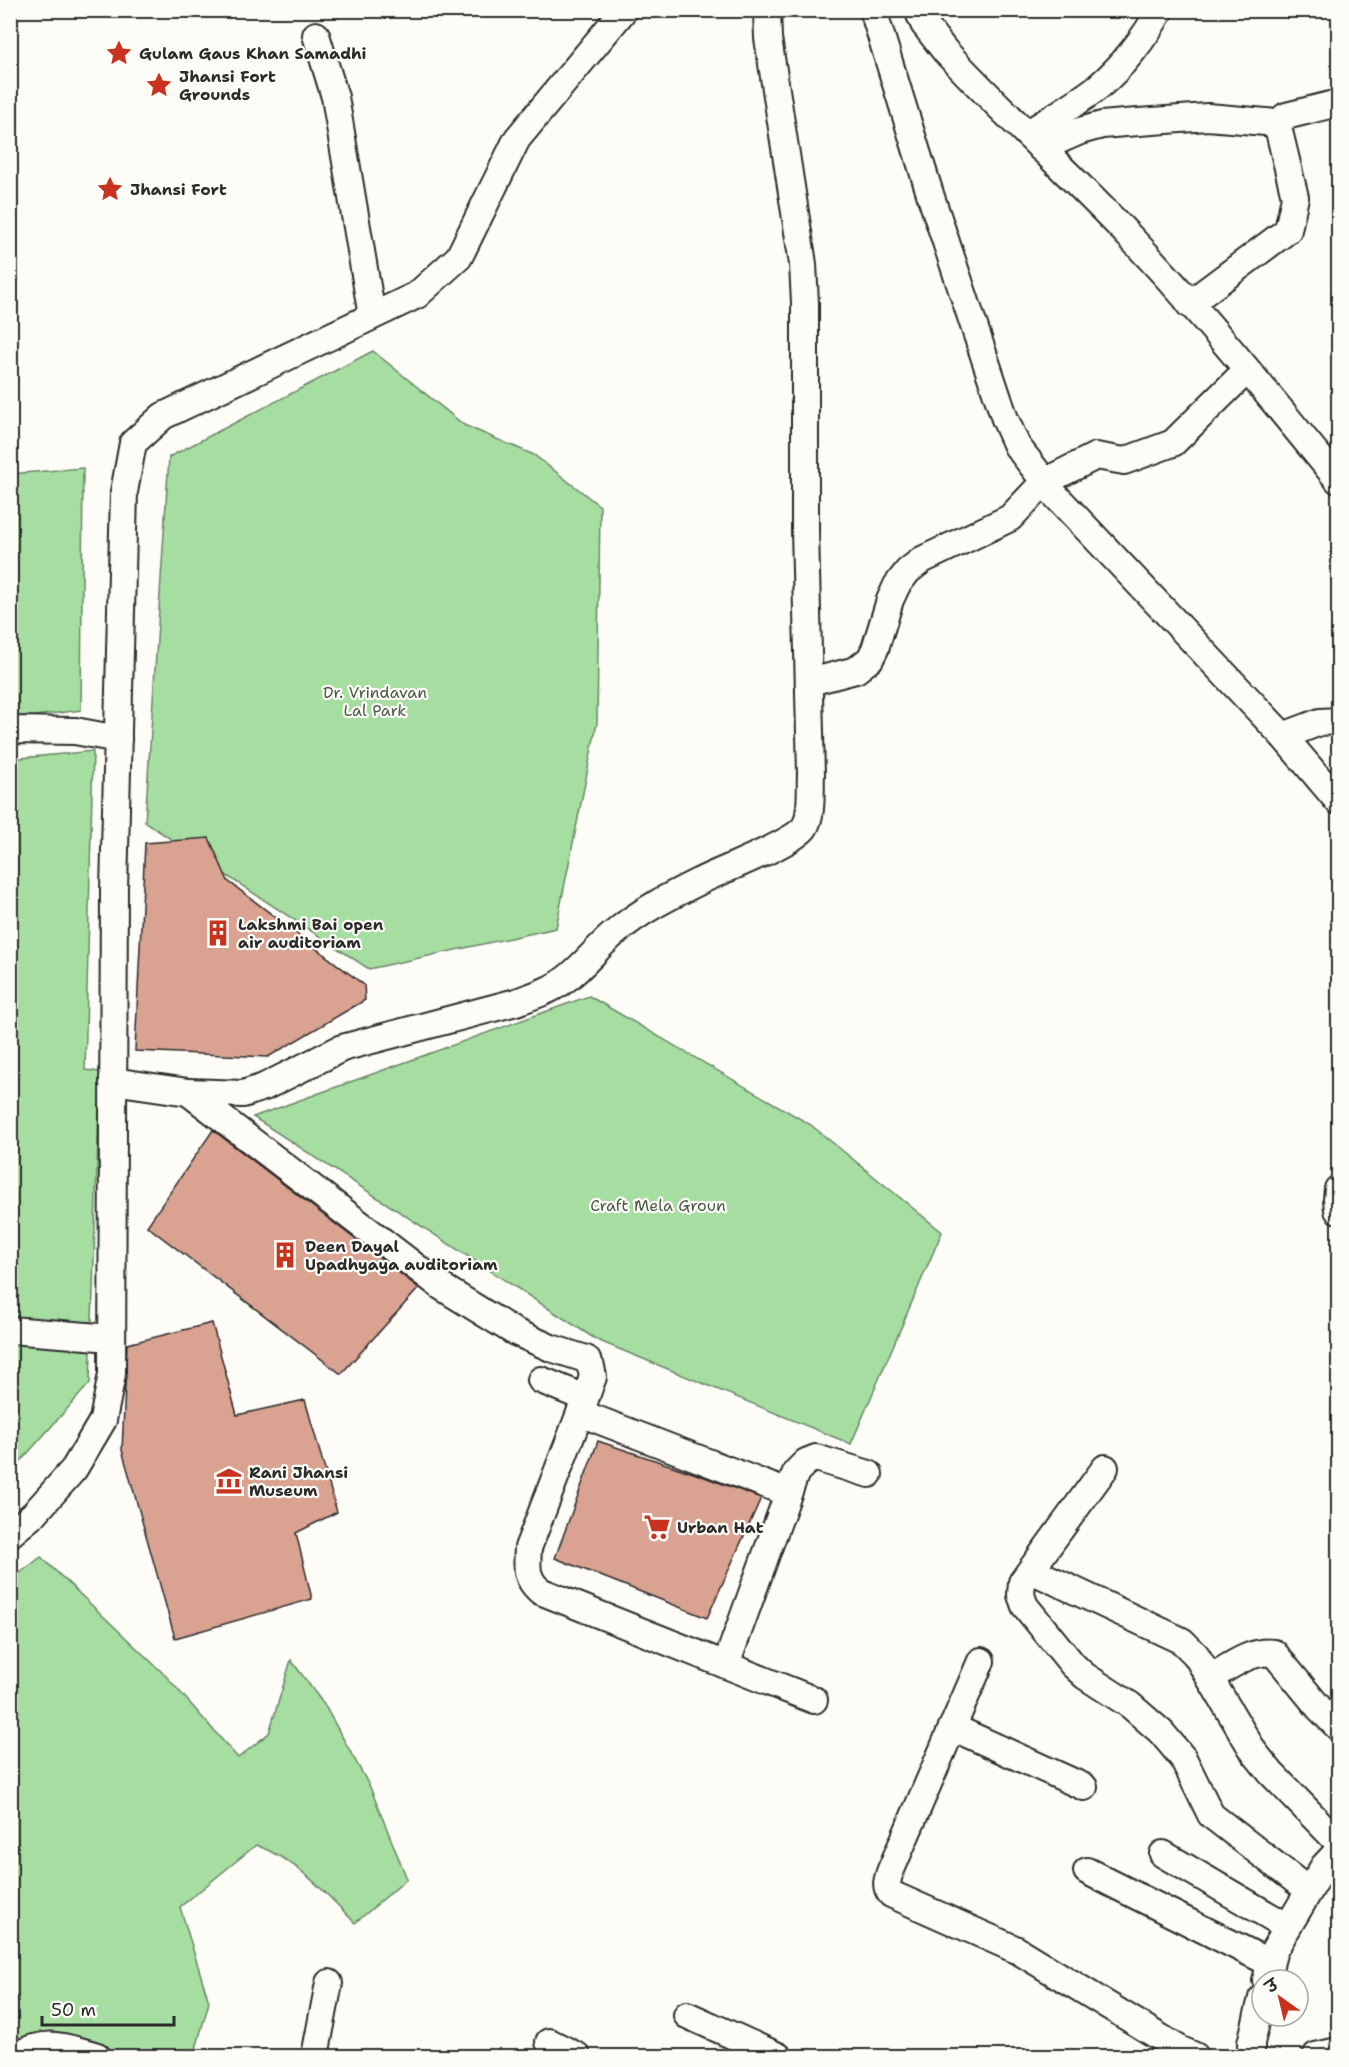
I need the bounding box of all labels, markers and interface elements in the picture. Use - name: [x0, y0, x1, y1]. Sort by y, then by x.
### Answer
- place icon: Gulam Gaus Khan Samadhi: [104, 38, 134, 68]
- place label: Gulam Gaus Khan Samadhi: [139, 43, 367, 64]
- place label: Jhansi Fort Grounds: [179, 66, 276, 105]
- place icon: Jhansi Fort Grounds: [144, 70, 174, 100]
- place icon: Jhansi Fort: [95, 174, 125, 204]
- place label: Jhansi Fort: [130, 179, 227, 200]
- park label: Dr. Vrindavan Lal Park: [323, 682, 427, 721]
- place label: Lakshmi Bai open air auditoriam: [238, 914, 384, 953]
- building icon: Lakshmi Bai open air auditoriam: [203, 918, 233, 948]
- park label: Craft Mela Groun: [590, 1195, 726, 1216]
- place label: Deen Dayal Upadhyaya auditoriam: [305, 1236, 498, 1275]
- building icon: Deen Dayal Upadhyaya auditoriam: [270, 1240, 300, 1270]
- place label: Rani Jhansi Museum: [249, 1462, 348, 1501]
- museum icon: Rani Jhansi Museum: [214, 1466, 244, 1496]
- supermarket icon: Urban Hat: [642, 1512, 672, 1542]
- place label: Urban Hat: [677, 1517, 764, 1538]
- north arrow: [1250, 1968, 1310, 2028]
- text: उ: [1260, 1974, 1283, 1999]
- scale bar: [42, 1989, 174, 2027]
- text: 50 m: [51, 1998, 96, 2022]

